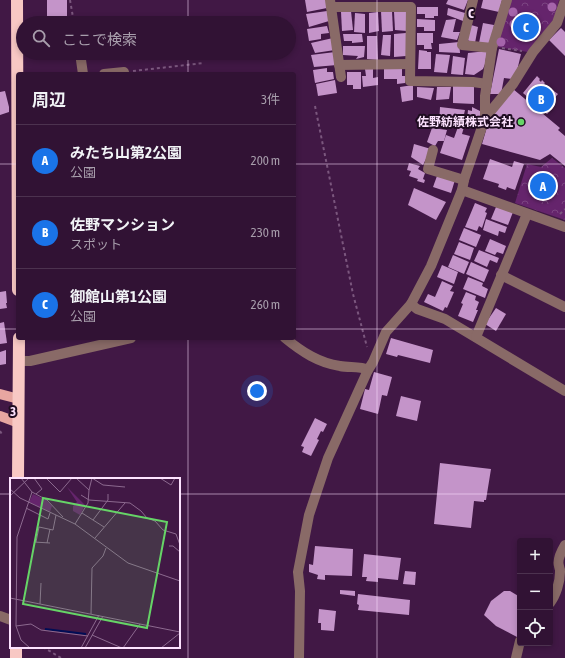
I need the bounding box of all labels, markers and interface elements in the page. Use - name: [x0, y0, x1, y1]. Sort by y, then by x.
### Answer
- text: C: [468, 6, 474, 21]
- pin: C: [513, 12, 539, 42]
- search box: [16, 16, 296, 60]
- icon: search: [30, 27, 52, 49]
- text: ここで検索: [62, 31, 137, 48]
- pin: B: [528, 84, 554, 114]
- text: 周辺: [32, 90, 66, 110]
- text: 3件: [261, 92, 280, 107]
- place label: 佐野紡績株式会社: [417, 115, 513, 129]
- marker: 佐野紡績株式会社: [516, 117, 526, 127]
- text: みたち山第2公園: [70, 144, 182, 161]
- text: A: [42, 153, 48, 168]
- text: 200 m: [251, 153, 280, 168]
- text: 公園: [70, 165, 96, 180]
- pin: A: [530, 171, 556, 201]
- text: 佐野マンション: [70, 216, 175, 233]
- text: B: [42, 225, 48, 240]
- text: 230 m: [251, 225, 280, 240]
- text: スポット: [70, 237, 122, 252]
- text: 御館山第1公園: [70, 288, 167, 305]
- text: C: [42, 297, 48, 312]
- text: 260 m: [251, 297, 280, 312]
- text: 公園: [70, 309, 96, 324]
- your location: [247, 381, 267, 401]
- text: 3: [10, 404, 16, 419]
- inset map: [10, 478, 180, 648]
- map controls: [517, 538, 553, 646]
- button: +: [517, 538, 553, 574]
- button: −: [517, 574, 553, 610]
- button: locate: [517, 610, 553, 646]

